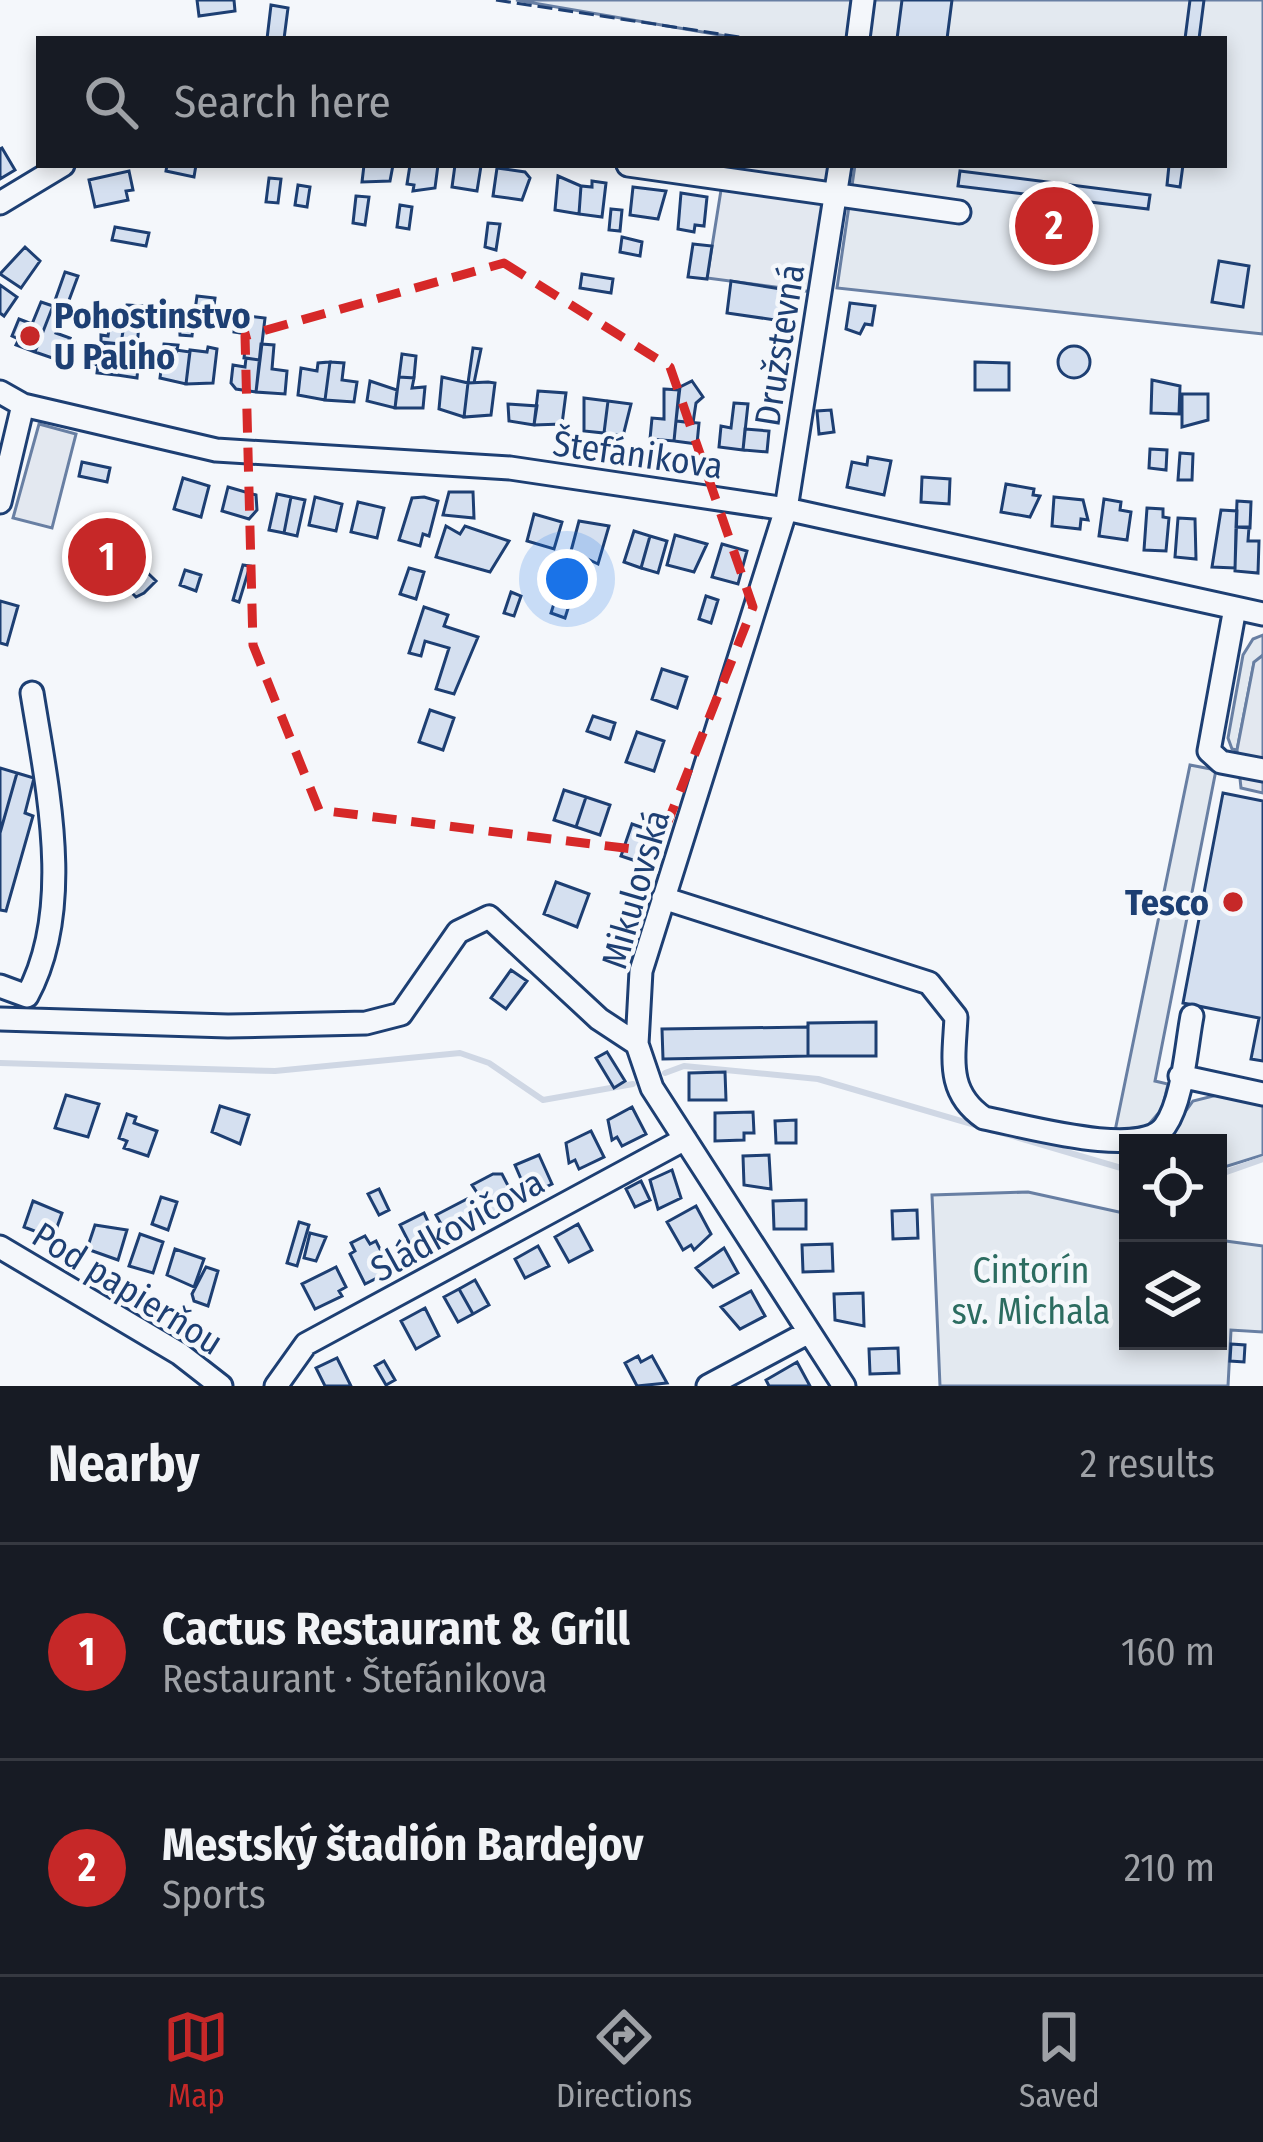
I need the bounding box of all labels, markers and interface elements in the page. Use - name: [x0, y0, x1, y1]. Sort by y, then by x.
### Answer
- search box: [36, 36, 1227, 168]
- icon: search: [78, 69, 144, 135]
- text: Search here: [174, 75, 391, 129]
- pin: 2: [1015, 181, 1093, 271]
- street label: Družstevná: [745, 261, 814, 429]
- place label: Pohostinstvo U Paliho: [54, 294, 251, 379]
- marker: Pohostinstvo U Paliho: [17, 323, 43, 349]
- street label: Štefánikova: [550, 420, 726, 489]
- pin: 1: [68, 512, 146, 602]
- your location: [537, 549, 597, 609]
- street label: Mikulovská: [592, 805, 680, 974]
- place label: Tesco: [1125, 881, 1209, 925]
- marker: Tesco: [1220, 889, 1246, 915]
- map controls: [1119, 1134, 1227, 1350]
- button: locate: [1119, 1134, 1227, 1242]
- street label: Sládkovičova: [363, 1160, 552, 1291]
- street label: Pod papierňou: [24, 1213, 231, 1365]
- button: layers: [1119, 1242, 1227, 1350]
- park label: Cintorín sv. Michala: [952, 1249, 1110, 1334]
- text: Nearby: [48, 1433, 200, 1495]
- text: 2 results: [1080, 1441, 1215, 1487]
- text: Cactus Restaurant & Grill: [162, 1602, 630, 1656]
- text: 1: [79, 1629, 95, 1675]
- text: 160 m: [1121, 1629, 1215, 1675]
- text: Restaurant · Štefánikova: [162, 1656, 547, 1702]
- text: Mestský štadión Bardejov: [162, 1818, 643, 1872]
- text: 2: [78, 1845, 96, 1891]
- text: 210 m: [1124, 1845, 1215, 1891]
- text: Sports: [162, 1872, 266, 1918]
- tab: Map: [163, 2004, 229, 2116]
- tab: Directions: [556, 2004, 692, 2116]
- tab: Saved: [1019, 2004, 1100, 2116]

